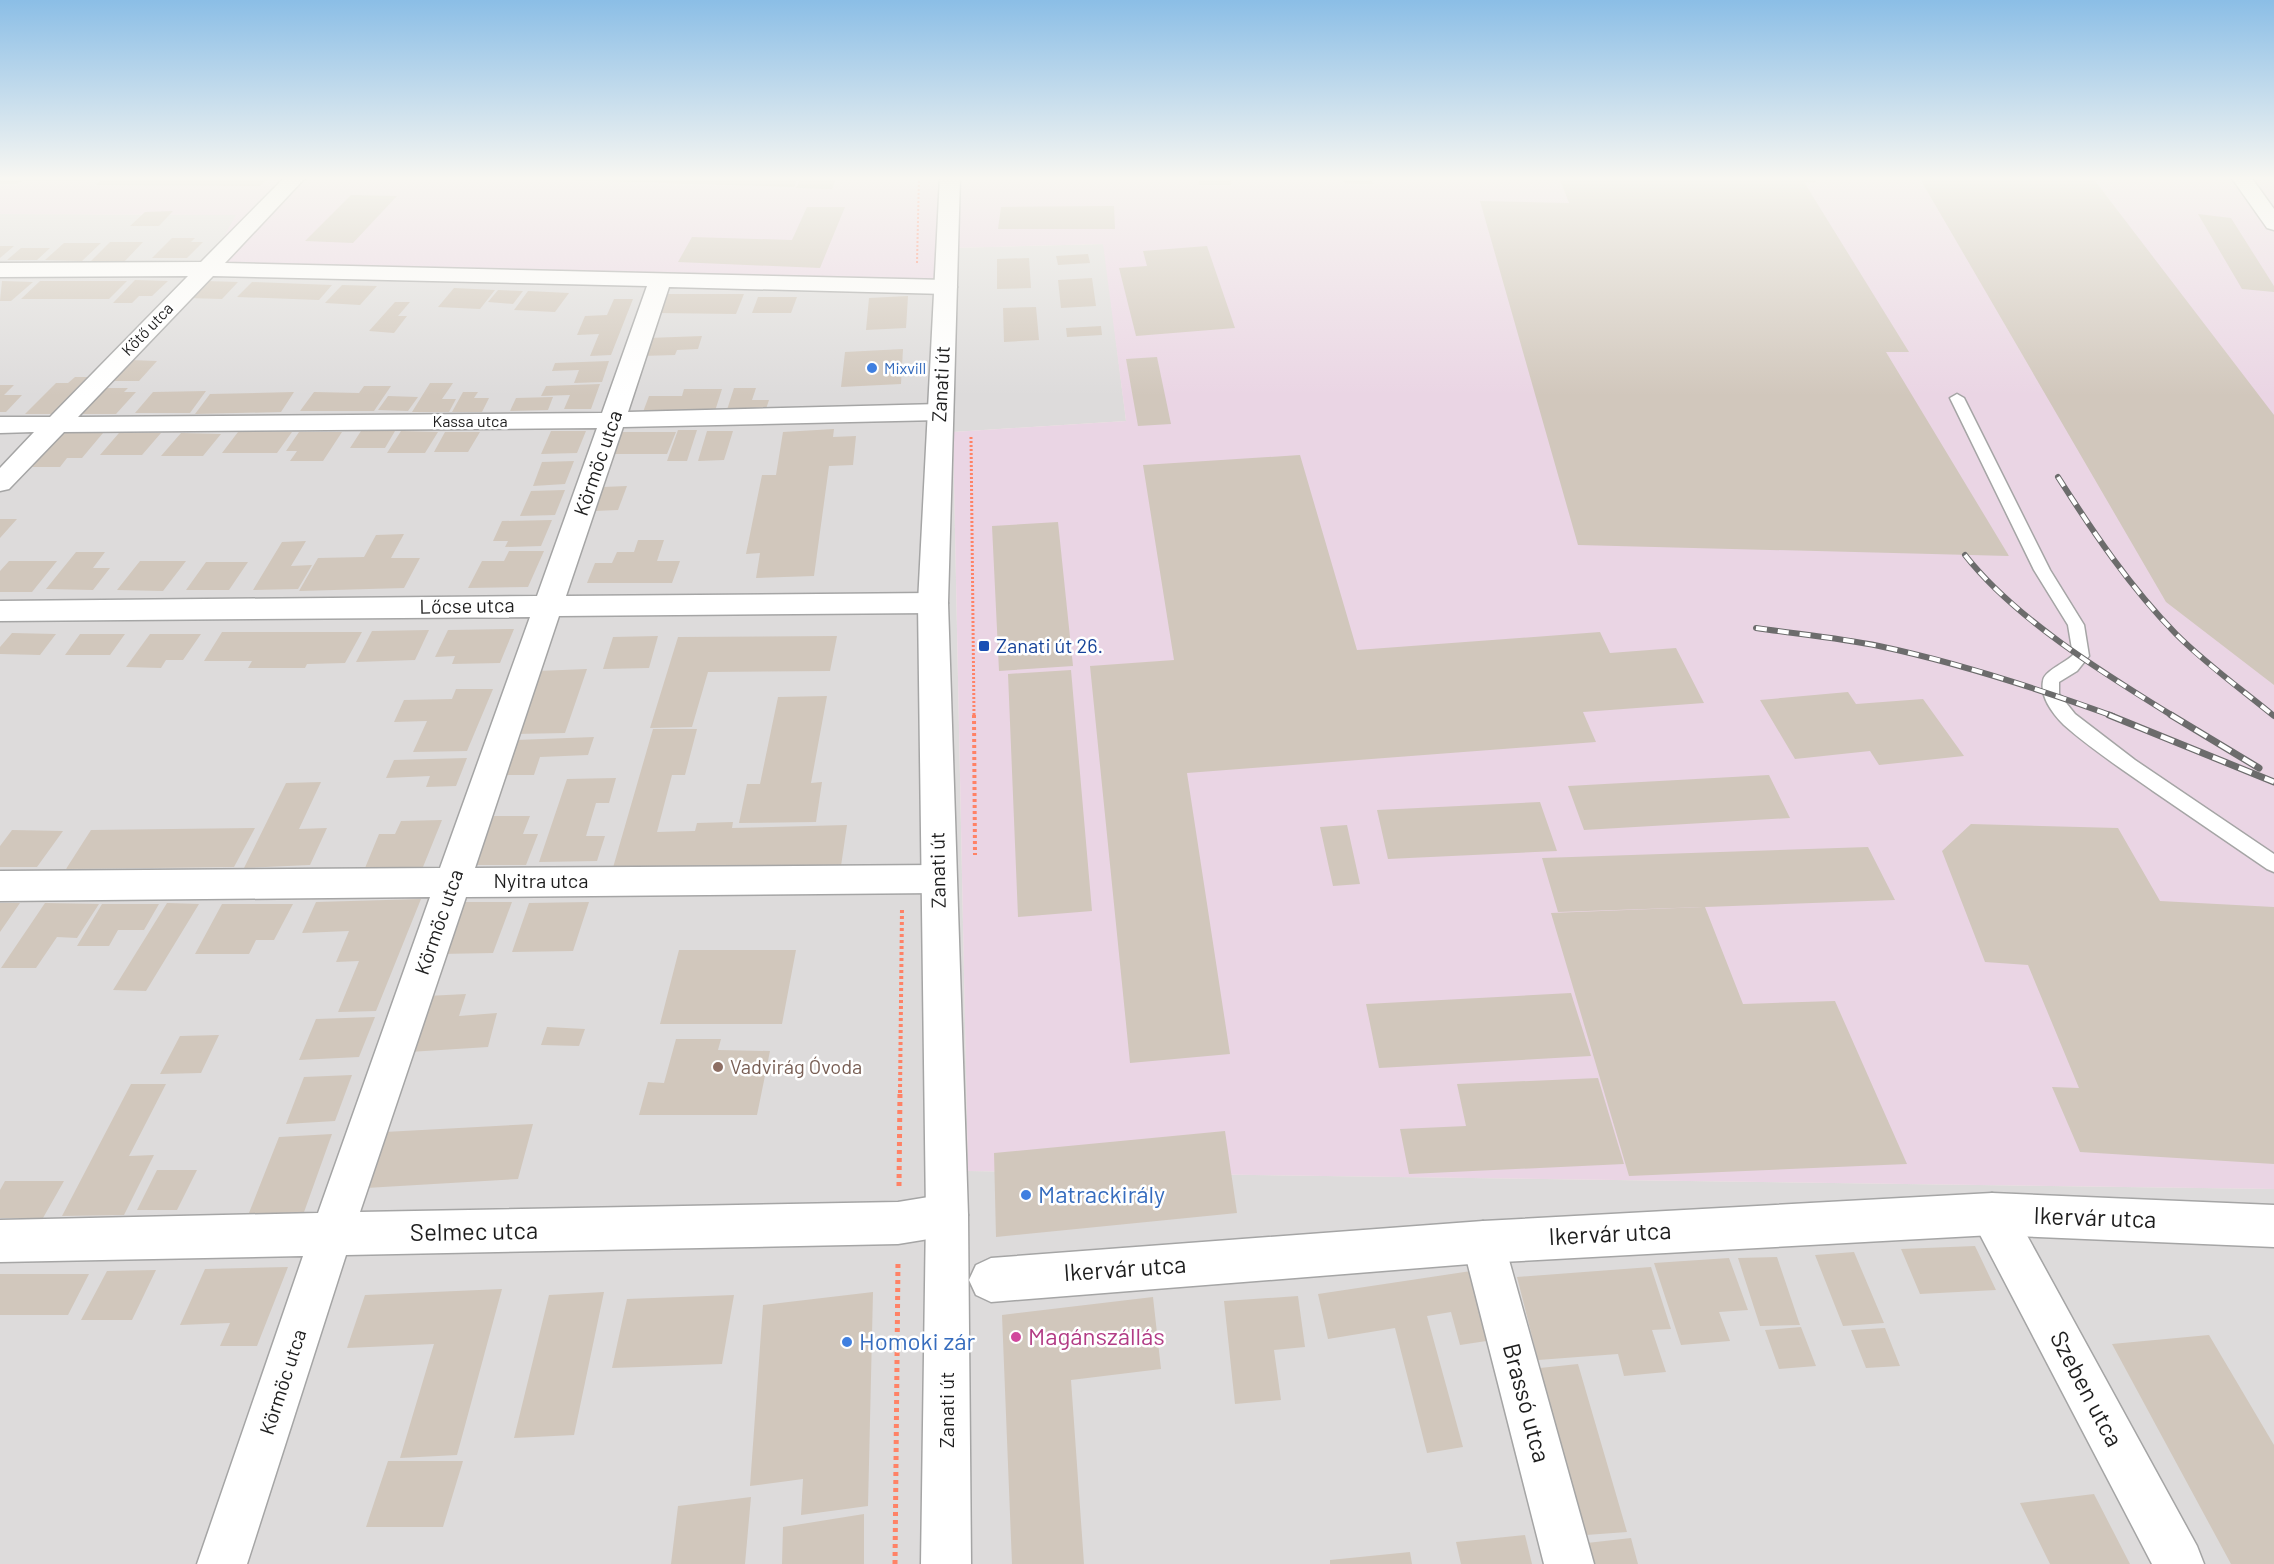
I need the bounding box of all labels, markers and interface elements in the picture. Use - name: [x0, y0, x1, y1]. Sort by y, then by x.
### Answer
- street label: Kötő utca: [117, 298, 176, 359]
- street label: Zanati út: [926, 345, 954, 423]
- place label: Mixvill: [884, 358, 926, 377]
- marker: Mixvill: [865, 361, 879, 375]
- street label: Körmöc utca: [568, 407, 626, 518]
- street label: Kassa utca: [432, 411, 508, 430]
- street label: Lőcse utca: [419, 592, 515, 618]
- place label: Zanati út 26.: [996, 633, 1103, 657]
- marker: Zanati út 26.: [977, 639, 991, 653]
- street label: Zanati út: [924, 832, 950, 909]
- street label: Körmöc utca: [409, 866, 467, 977]
- street label: Nyitra utca: [494, 868, 588, 892]
- place label: Vadvirág Óvoda: [730, 1054, 862, 1078]
- marker: Vadvirág Óvoda: [711, 1060, 725, 1074]
- place label: Matrackirály: [1038, 1179, 1165, 1208]
- marker: Matrackirály: [1019, 1188, 1033, 1202]
- street label: Ikervár utca: [2033, 1200, 2157, 1233]
- street label: Selmec utca: [410, 1215, 538, 1246]
- street label: Ikervár utca: [1548, 1215, 1672, 1250]
- street label: Ikervár utca: [1063, 1249, 1187, 1286]
- place label: Magánszállás: [1028, 1321, 1165, 1350]
- street label: Szeben utca: [2045, 1325, 2130, 1451]
- street label: Körmöc utca: [254, 1326, 310, 1438]
- place label: Homoki zár: [859, 1326, 975, 1355]
- marker: Magánszállás: [1009, 1330, 1023, 1344]
- marker: Homoki zár: [840, 1335, 854, 1349]
- street label: Brassó utca: [1498, 1340, 1557, 1465]
- street label: Zanati út: [934, 1372, 958, 1448]

